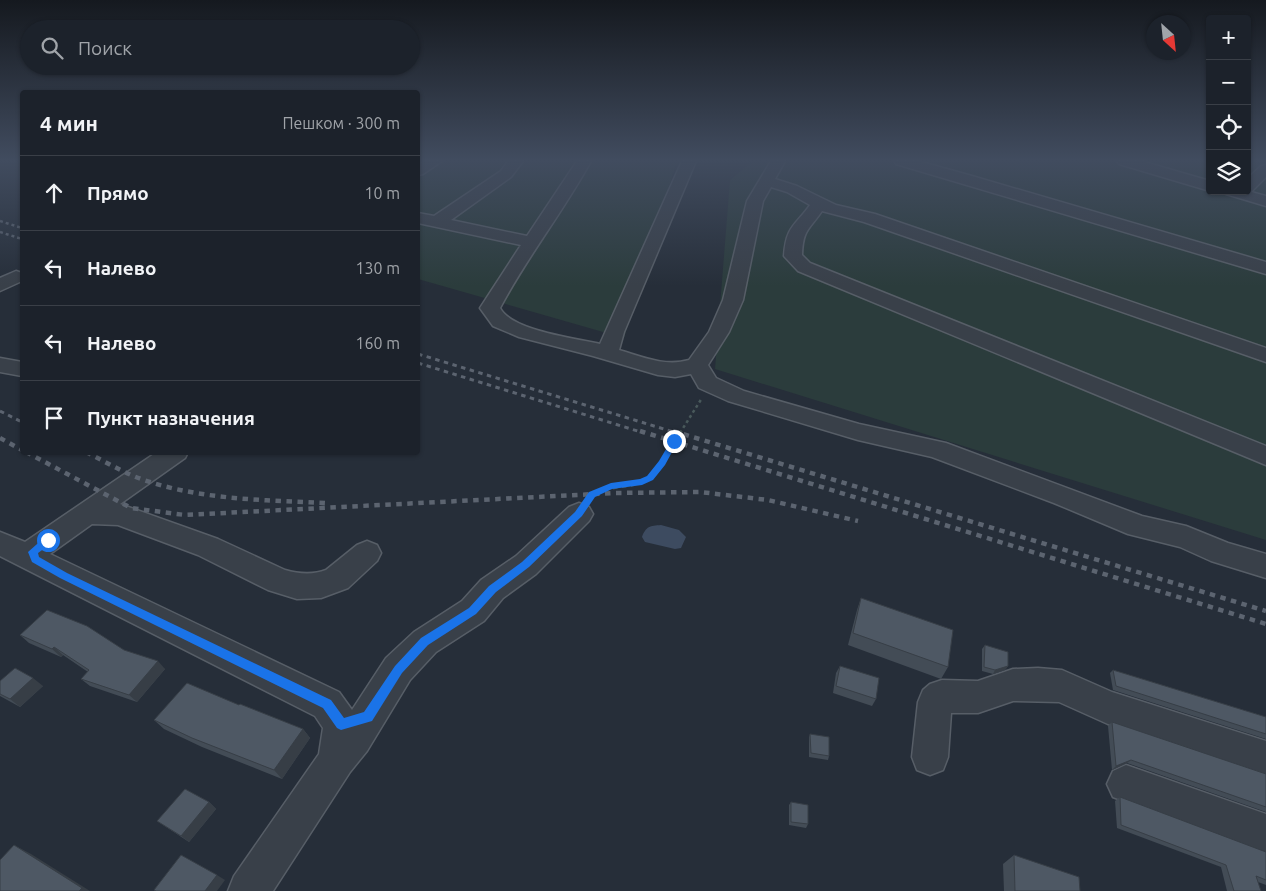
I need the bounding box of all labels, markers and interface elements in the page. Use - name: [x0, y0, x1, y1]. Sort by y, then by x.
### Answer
- north arrow: [1146, 15, 1191, 60]
- map controls: [1206, 15, 1251, 195]
- button: +: [1206, 15, 1251, 60]
- search box: [20, 20, 420, 75]
- icon: search: [38, 34, 66, 62]
- text: Поиск: [78, 37, 132, 59]
- button: −: [1206, 60, 1251, 105]
- button: locate: [1206, 105, 1251, 150]
- text: 4 мин: [40, 111, 98, 135]
- text: Пешком · 300 m: [282, 114, 400, 132]
- button: layers: [1206, 150, 1251, 195]
- icon: ahead: [40, 179, 68, 207]
- text: Прямо: [87, 182, 149, 204]
- text: 10 m: [364, 184, 400, 202]
- icon: left: [40, 254, 68, 282]
- text: Налево: [87, 257, 156, 279]
- text: 130 m: [355, 259, 400, 277]
- icon: left: [40, 329, 68, 357]
- text: Налево: [87, 332, 156, 354]
- text: 160 m: [355, 334, 400, 352]
- icon: arrive: [40, 404, 68, 432]
- text: Пункт назначения: [87, 407, 255, 429]
- route end: [663, 430, 686, 453]
- route start: [37, 529, 60, 552]

